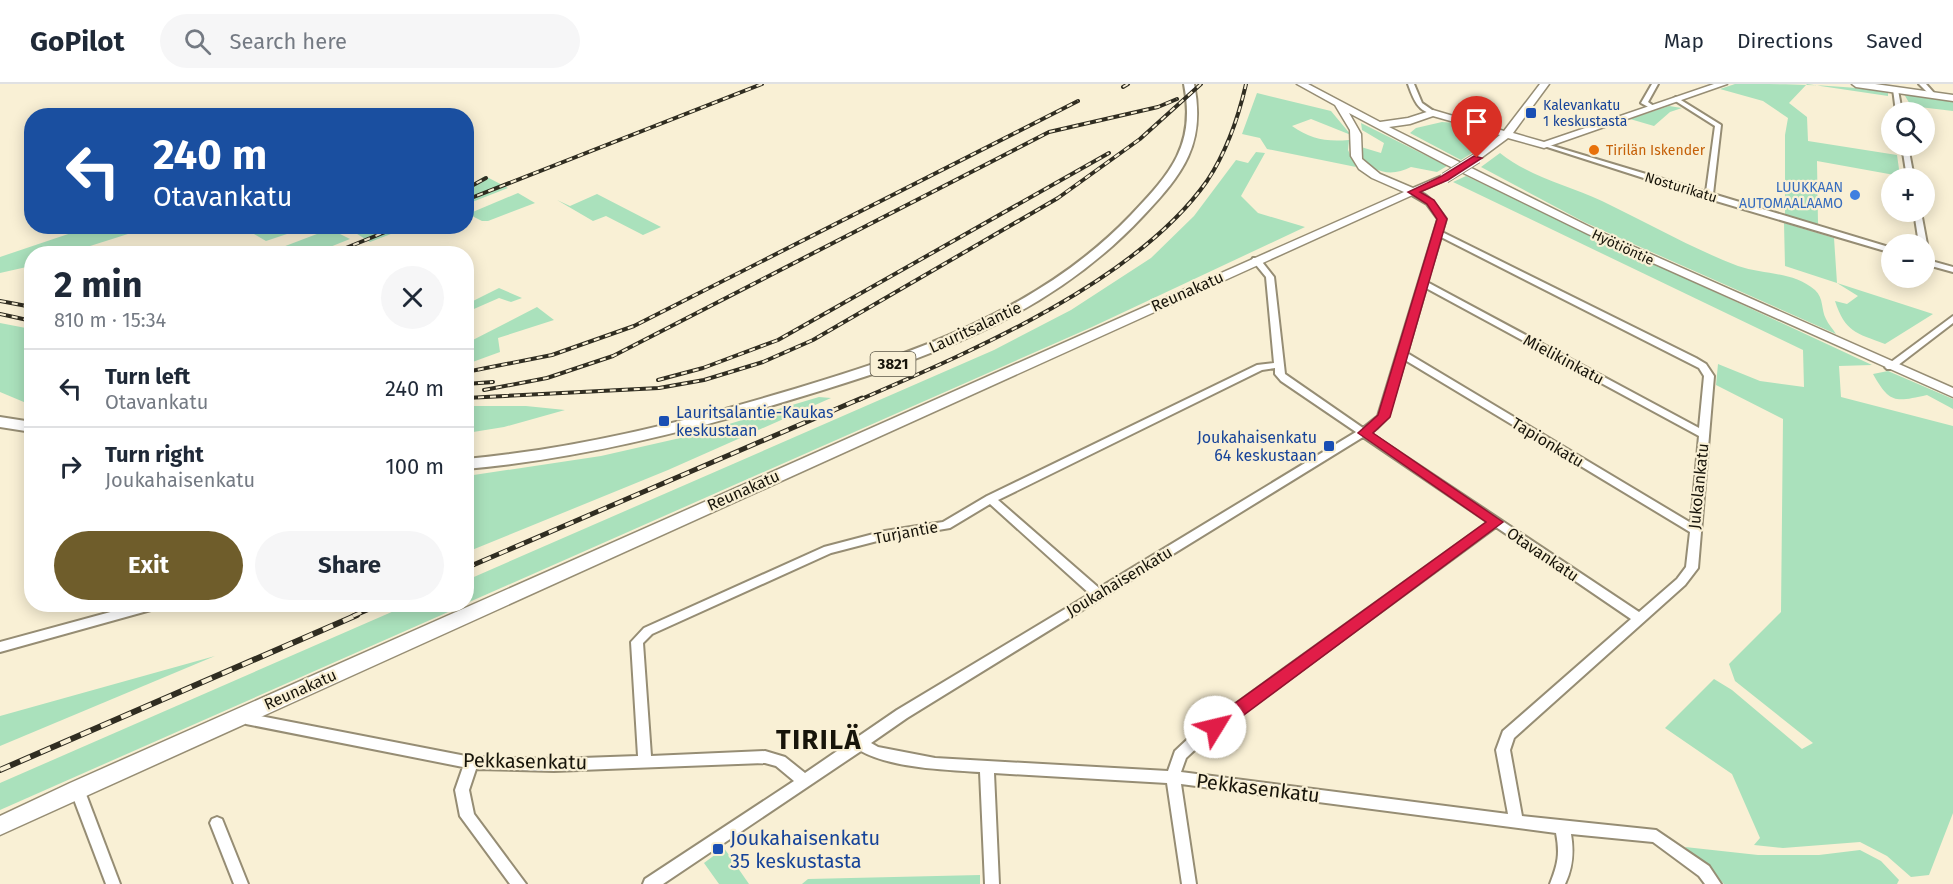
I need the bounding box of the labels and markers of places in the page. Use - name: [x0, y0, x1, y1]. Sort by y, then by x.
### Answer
- pin: [1451, 96, 1502, 158]
- place label: Kalevankatu 1 keskustasta: [1543, 97, 1627, 130]
- marker: Kalevankatu 1 keskustasta: [1524, 106, 1538, 120]
- place label: Tirilän Iskender: [1606, 142, 1706, 159]
- marker: Tirilän Iskender: [1587, 143, 1601, 157]
- place label: LUUKKAAN AUTOMAALAAMO: [1739, 179, 1843, 212]
- marker: LUUKKAAN AUTOMAALAAMO: [1848, 188, 1862, 202]
- place label: Lauritsalantie-Kaukas keskustaan: [676, 403, 834, 440]
- marker: Lauritsalantie-Kaukas keskustaan: [657, 414, 671, 428]
- place label: Joukahaisenkatu 64 keskustaan: [1197, 428, 1317, 465]
- marker: Joukahaisenkatu 64 keskustaan: [1322, 439, 1336, 453]
- place label: Joukahaisenkatu 35 keskustasta: [730, 826, 880, 873]
- marker: Joukahaisenkatu 35 keskustasta: [711, 842, 725, 856]

